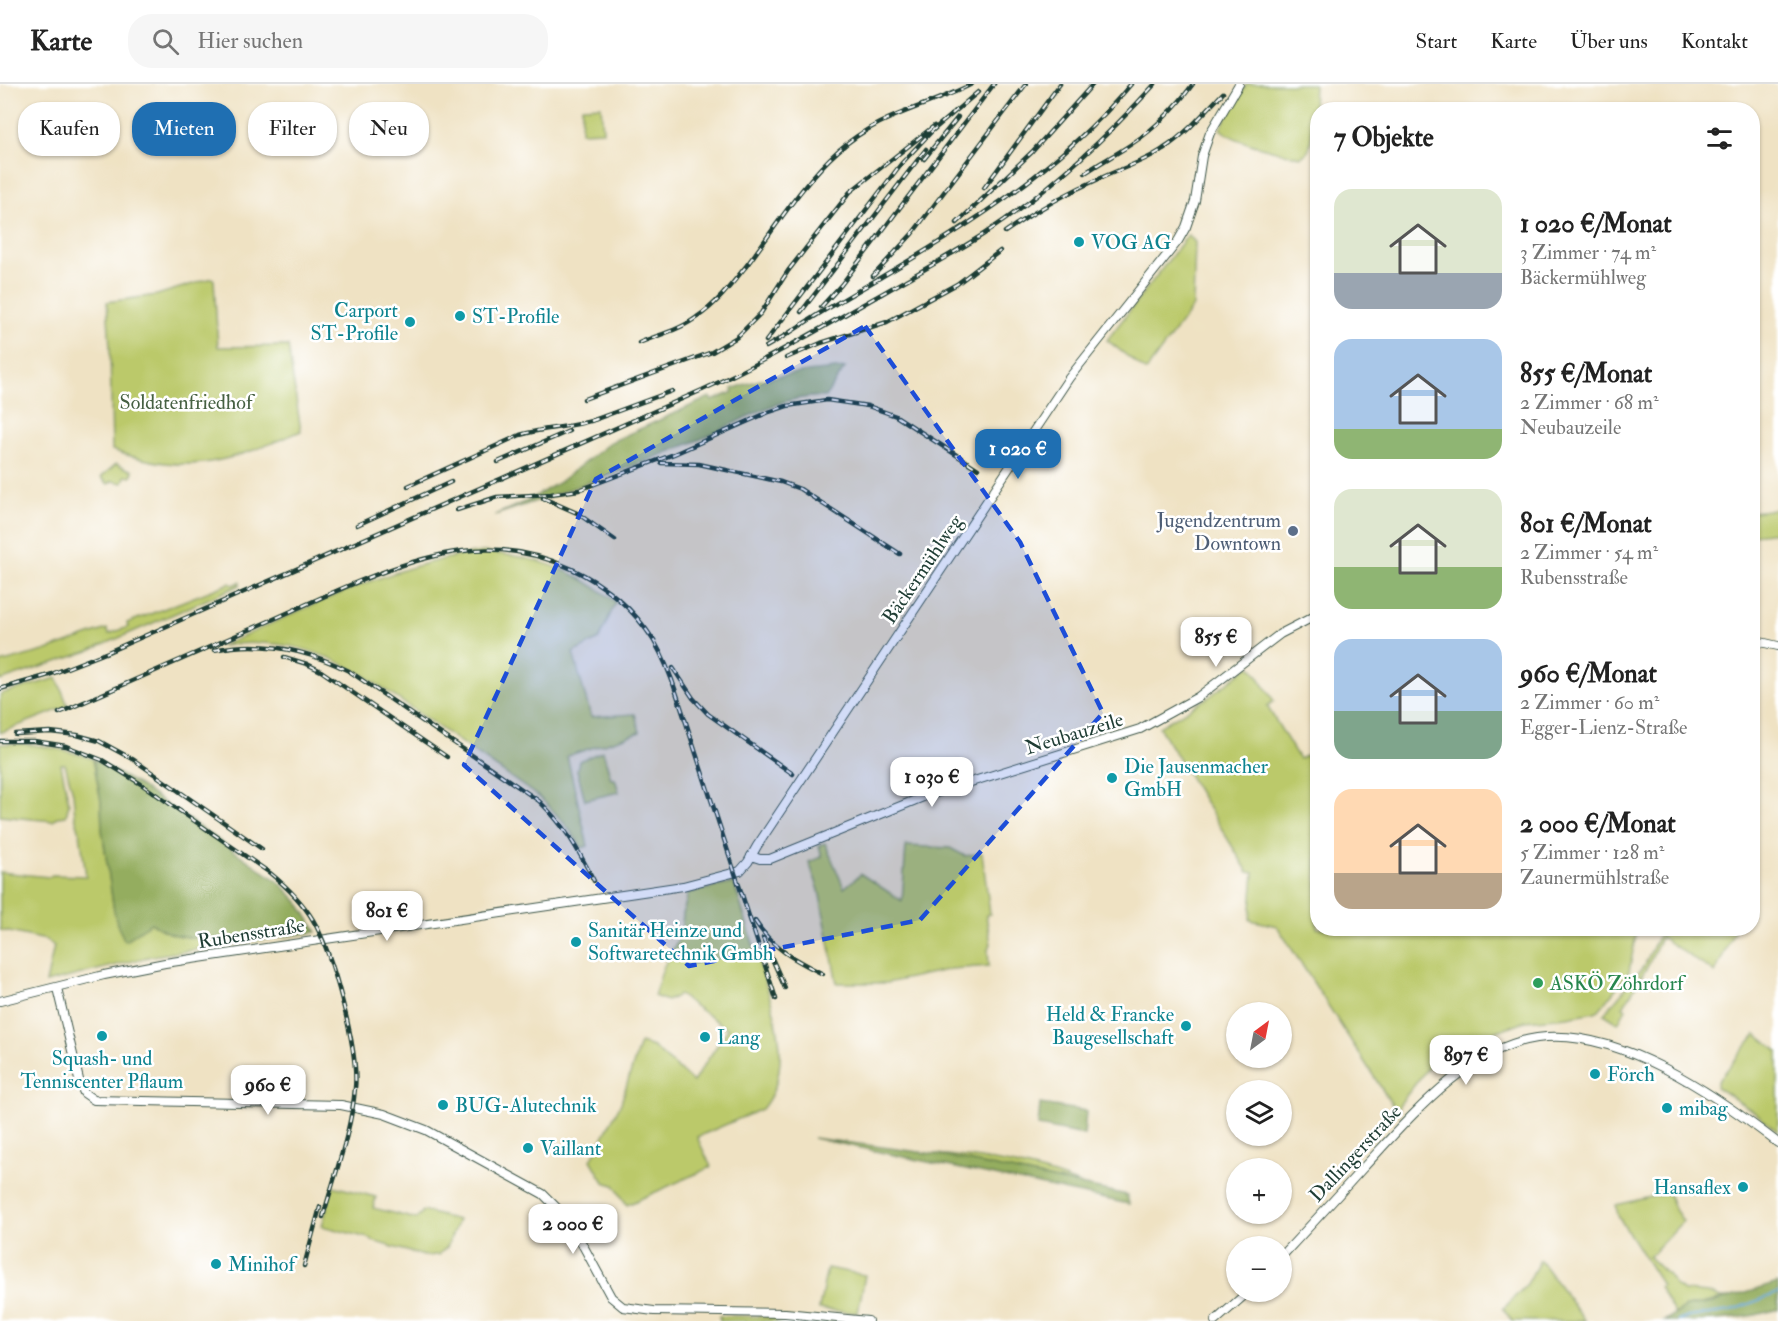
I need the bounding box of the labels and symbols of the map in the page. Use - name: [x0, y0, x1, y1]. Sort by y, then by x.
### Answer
- place label: VOG AG: [1091, 230, 1171, 255]
- marker: VOG AG: [1072, 235, 1086, 249]
- place label: Carport ST-Profile: [311, 298, 399, 346]
- place label: ST-Profile: [472, 304, 559, 329]
- marker: ST-Profile: [453, 309, 467, 323]
- marker: Carport ST-Profile: [403, 315, 417, 329]
- park label: Soldatenfriedhof: [120, 390, 256, 415]
- pin: 1 020 €: [963, 429, 1073, 480]
- place label: Jugendzentrum Downtown: [1156, 508, 1281, 556]
- street label: Bäckermühlweg: [877, 509, 969, 629]
- marker: Jugendzentrum Downtown: [1286, 524, 1300, 538]
- pin: 855 €: [1174, 617, 1258, 668]
- street label: Neubauzeile: [1022, 707, 1126, 760]
- place label: Die Jausenmacher GmbH: [1124, 754, 1269, 802]
- pin: 1 030 €: [877, 757, 987, 808]
- marker: Die Jausenmacher GmbH: [1105, 771, 1119, 785]
- pin: 801 €: [345, 891, 429, 942]
- street label: Rubensstraße: [196, 913, 306, 954]
- place label: Sanitär Heinze und Softwaretechnik Gmbh: [588, 918, 774, 966]
- marker: Sanitär Heinze und Softwaretechnik Gmbh: [569, 935, 583, 949]
- place label: ASKÖ Zöhrdorf: [1549, 971, 1687, 996]
- marker: ASKÖ Zöhrdorf: [1531, 976, 1545, 990]
- place label: Held & Francke Baugesellschaft: [1046, 1002, 1175, 1050]
- north arrow: [1226, 1002, 1292, 1068]
- marker: Held & Francke Baugesellschaft: [1179, 1019, 1193, 1033]
- place label: Lang: [717, 1025, 761, 1050]
- marker: Squash- und Tenniscenter Pflaum: [95, 1029, 109, 1043]
- marker: Lang: [698, 1030, 712, 1044]
- pin: 897 €: [1424, 1035, 1508, 1086]
- place label: Squash- und Tenniscenter Pflaum: [21, 1046, 184, 1094]
- place label: Förch: [1607, 1062, 1655, 1087]
- pin: 960 €: [226, 1065, 310, 1116]
- marker: Förch: [1588, 1067, 1602, 1081]
- place label: BUG-Alutechnik: [455, 1093, 597, 1118]
- place label: mibag: [1679, 1096, 1729, 1121]
- marker: BUG-Alutechnik: [436, 1098, 450, 1112]
- street label: Dallingerstraße: [1304, 1099, 1407, 1207]
- marker: mibag: [1660, 1101, 1674, 1115]
- place label: Vaillant: [540, 1136, 602, 1161]
- marker: Vaillant: [521, 1141, 535, 1155]
- place label: Hansaflex: [1653, 1175, 1731, 1200]
- marker: Hansaflex: [1736, 1180, 1750, 1194]
- pin: 2 000 €: [518, 1204, 628, 1255]
- place label: Minihof: [228, 1252, 298, 1277]
- marker: Minihof: [209, 1257, 223, 1271]

